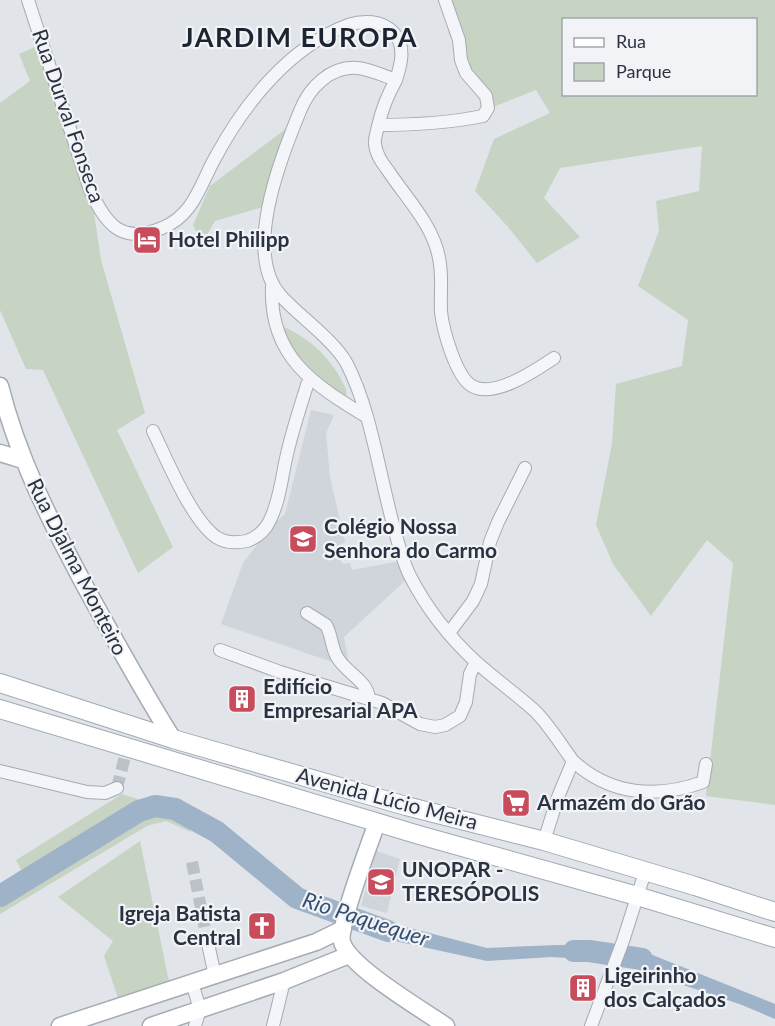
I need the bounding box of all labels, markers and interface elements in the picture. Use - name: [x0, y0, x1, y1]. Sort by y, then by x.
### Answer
- legend: [562, 18, 757, 96]
- district label: JARDIM EUROPA: [182, 20, 418, 53]
- street label: Rua Durval Fonseca: [28, 25, 111, 206]
- text: Rua: [616, 30, 646, 52]
- text: Parque: [616, 60, 671, 82]
- hotel icon: Hotel Philipp: [131, 224, 163, 256]
- place label: Hotel Philipp: [168, 226, 290, 251]
- street label: Rua Djalma Monteiro: [23, 474, 134, 659]
- place label: Colégio Nossa Senhora do Carmo: [324, 513, 497, 562]
- school or university icon: Colégio Nossa Senhora do Carmo: [287, 523, 319, 555]
- place label: Edifício Empresarial APA: [263, 673, 418, 722]
- building icon: Edifício Empresarial APA: [226, 683, 258, 715]
- street label: Avenida Lúcio Meira: [294, 761, 481, 834]
- supermarket icon: Armazém do Grão: [500, 787, 532, 819]
- place label: Armazém do Grão: [536, 789, 706, 814]
- place label: UNOPAR - TERESÓPOLIS: [402, 856, 539, 905]
- school or university icon: UNOPAR - TERESÓPOLIS: [365, 866, 397, 898]
- water label: Rio Paquequer: [299, 885, 433, 952]
- place label: Igreja Batista Central: [119, 900, 241, 949]
- church icon: Igreja Batista Central: [246, 910, 278, 942]
- place label: Ligeirinho dos Calçados: [604, 962, 726, 1011]
- building icon: Ligeirinho dos Calçados: [567, 972, 599, 1004]

